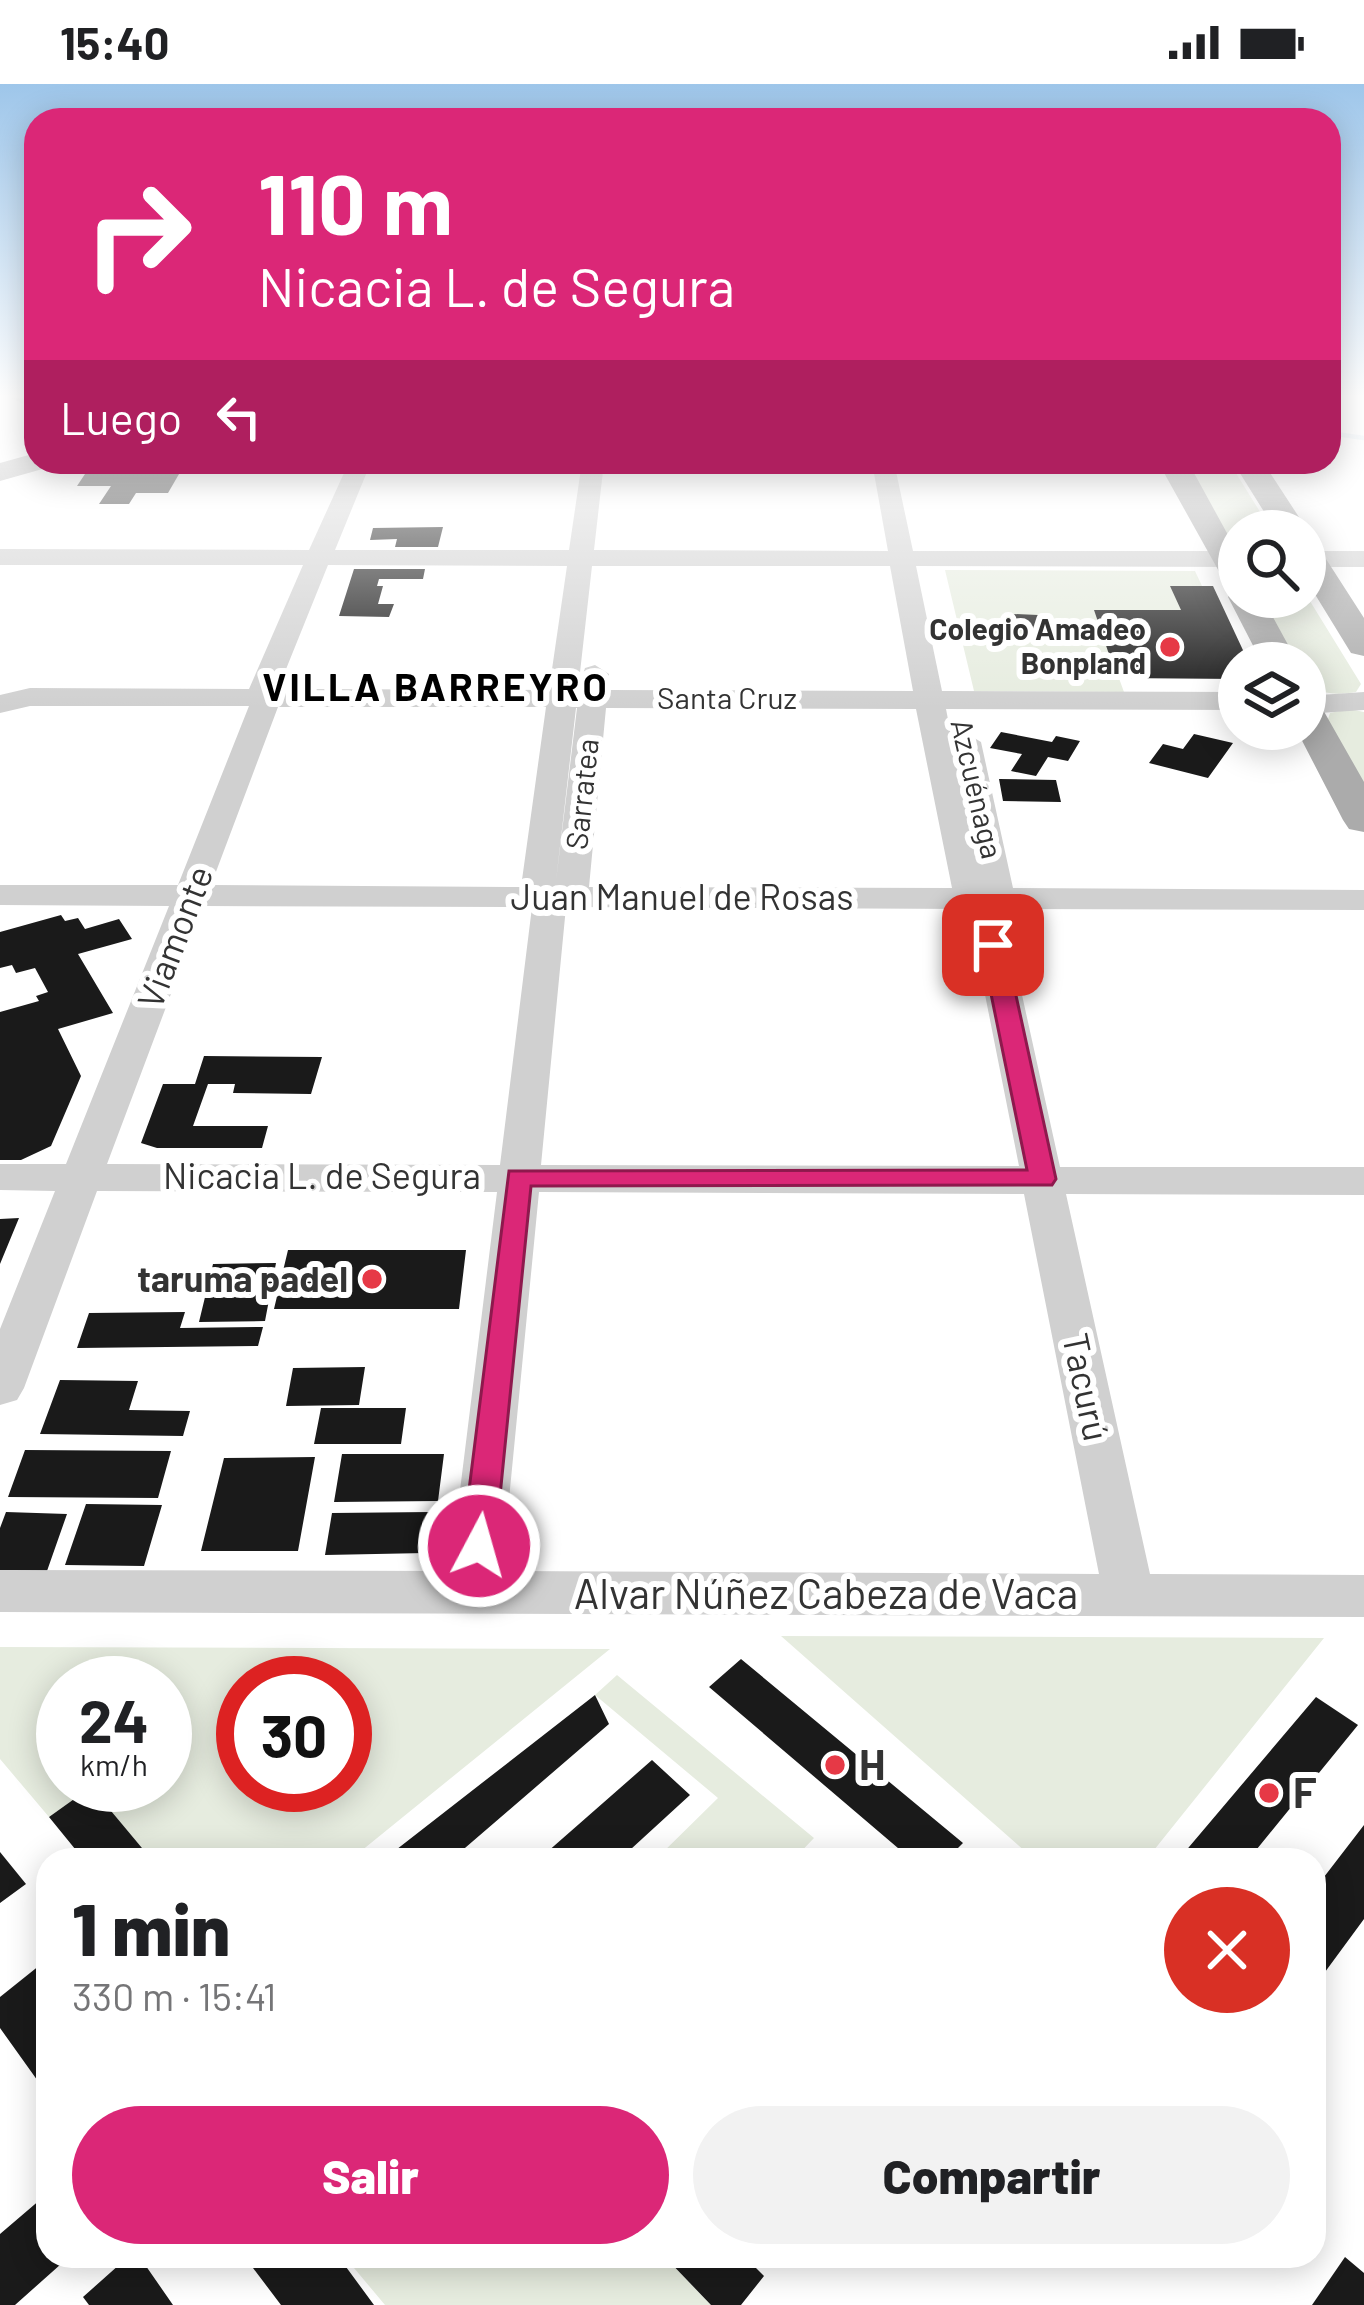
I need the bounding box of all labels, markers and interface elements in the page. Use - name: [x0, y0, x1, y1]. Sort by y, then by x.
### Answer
- text: 15:40: [60, 15, 169, 69]
- text: 110 m: [258, 151, 453, 252]
- icon: right: [60, 156, 216, 312]
- text: Nicacia L. de Segura: [258, 253, 735, 318]
- icon: left: [206, 384, 272, 450]
- text: Luego: [60, 390, 182, 444]
- map controls: [1218, 510, 1326, 750]
- button: search: [1218, 510, 1326, 618]
- place label: Colegio Amadeo Bonpland: [929, 610, 1146, 680]
- marker: Colegio Amadeo Bonpland: [1157, 634, 1183, 660]
- button: layers: [1218, 642, 1326, 750]
- district label: VILLA BARREYRO: [262, 662, 610, 709]
- street label: Santa Cruz: [657, 679, 797, 715]
- street label: Azcuénaga: [944, 715, 1011, 862]
- street label: Sarratea: [557, 737, 605, 851]
- street label: Viamonte: [127, 859, 220, 1014]
- street label: Juan Manuel de Rosas: [510, 874, 854, 917]
- pin: [942, 894, 1044, 996]
- icon: arrive: [960, 912, 1026, 978]
- street label: Nicacia L. de Segura: [163, 1153, 481, 1196]
- place label: taruma padel: [137, 1256, 348, 1299]
- marker: taruma padel: [359, 1266, 385, 1292]
- street label: Tacurú: [1055, 1329, 1120, 1444]
- position arrow: [416, 1483, 542, 1609]
- street label: Alvar Núñez Cabeza de Vaca: [574, 1567, 1078, 1617]
- speed limit sign: 30: [216, 1656, 372, 1812]
- text: 24: [79, 1683, 149, 1755]
- place label: H: [859, 1738, 885, 1788]
- text: km/h: [80, 1746, 148, 1782]
- marker: H: [822, 1752, 848, 1778]
- place label: F: [1293, 1766, 1317, 1816]
- marker: F: [1256, 1780, 1282, 1806]
- text: 1 min: [72, 1884, 230, 1970]
- button: close: [1164, 1887, 1290, 2013]
- text: 330 m · 15:41: [72, 1972, 277, 2019]
- button: Salir: [72, 2106, 669, 2244]
- button: Compartir: [693, 2106, 1290, 2244]

